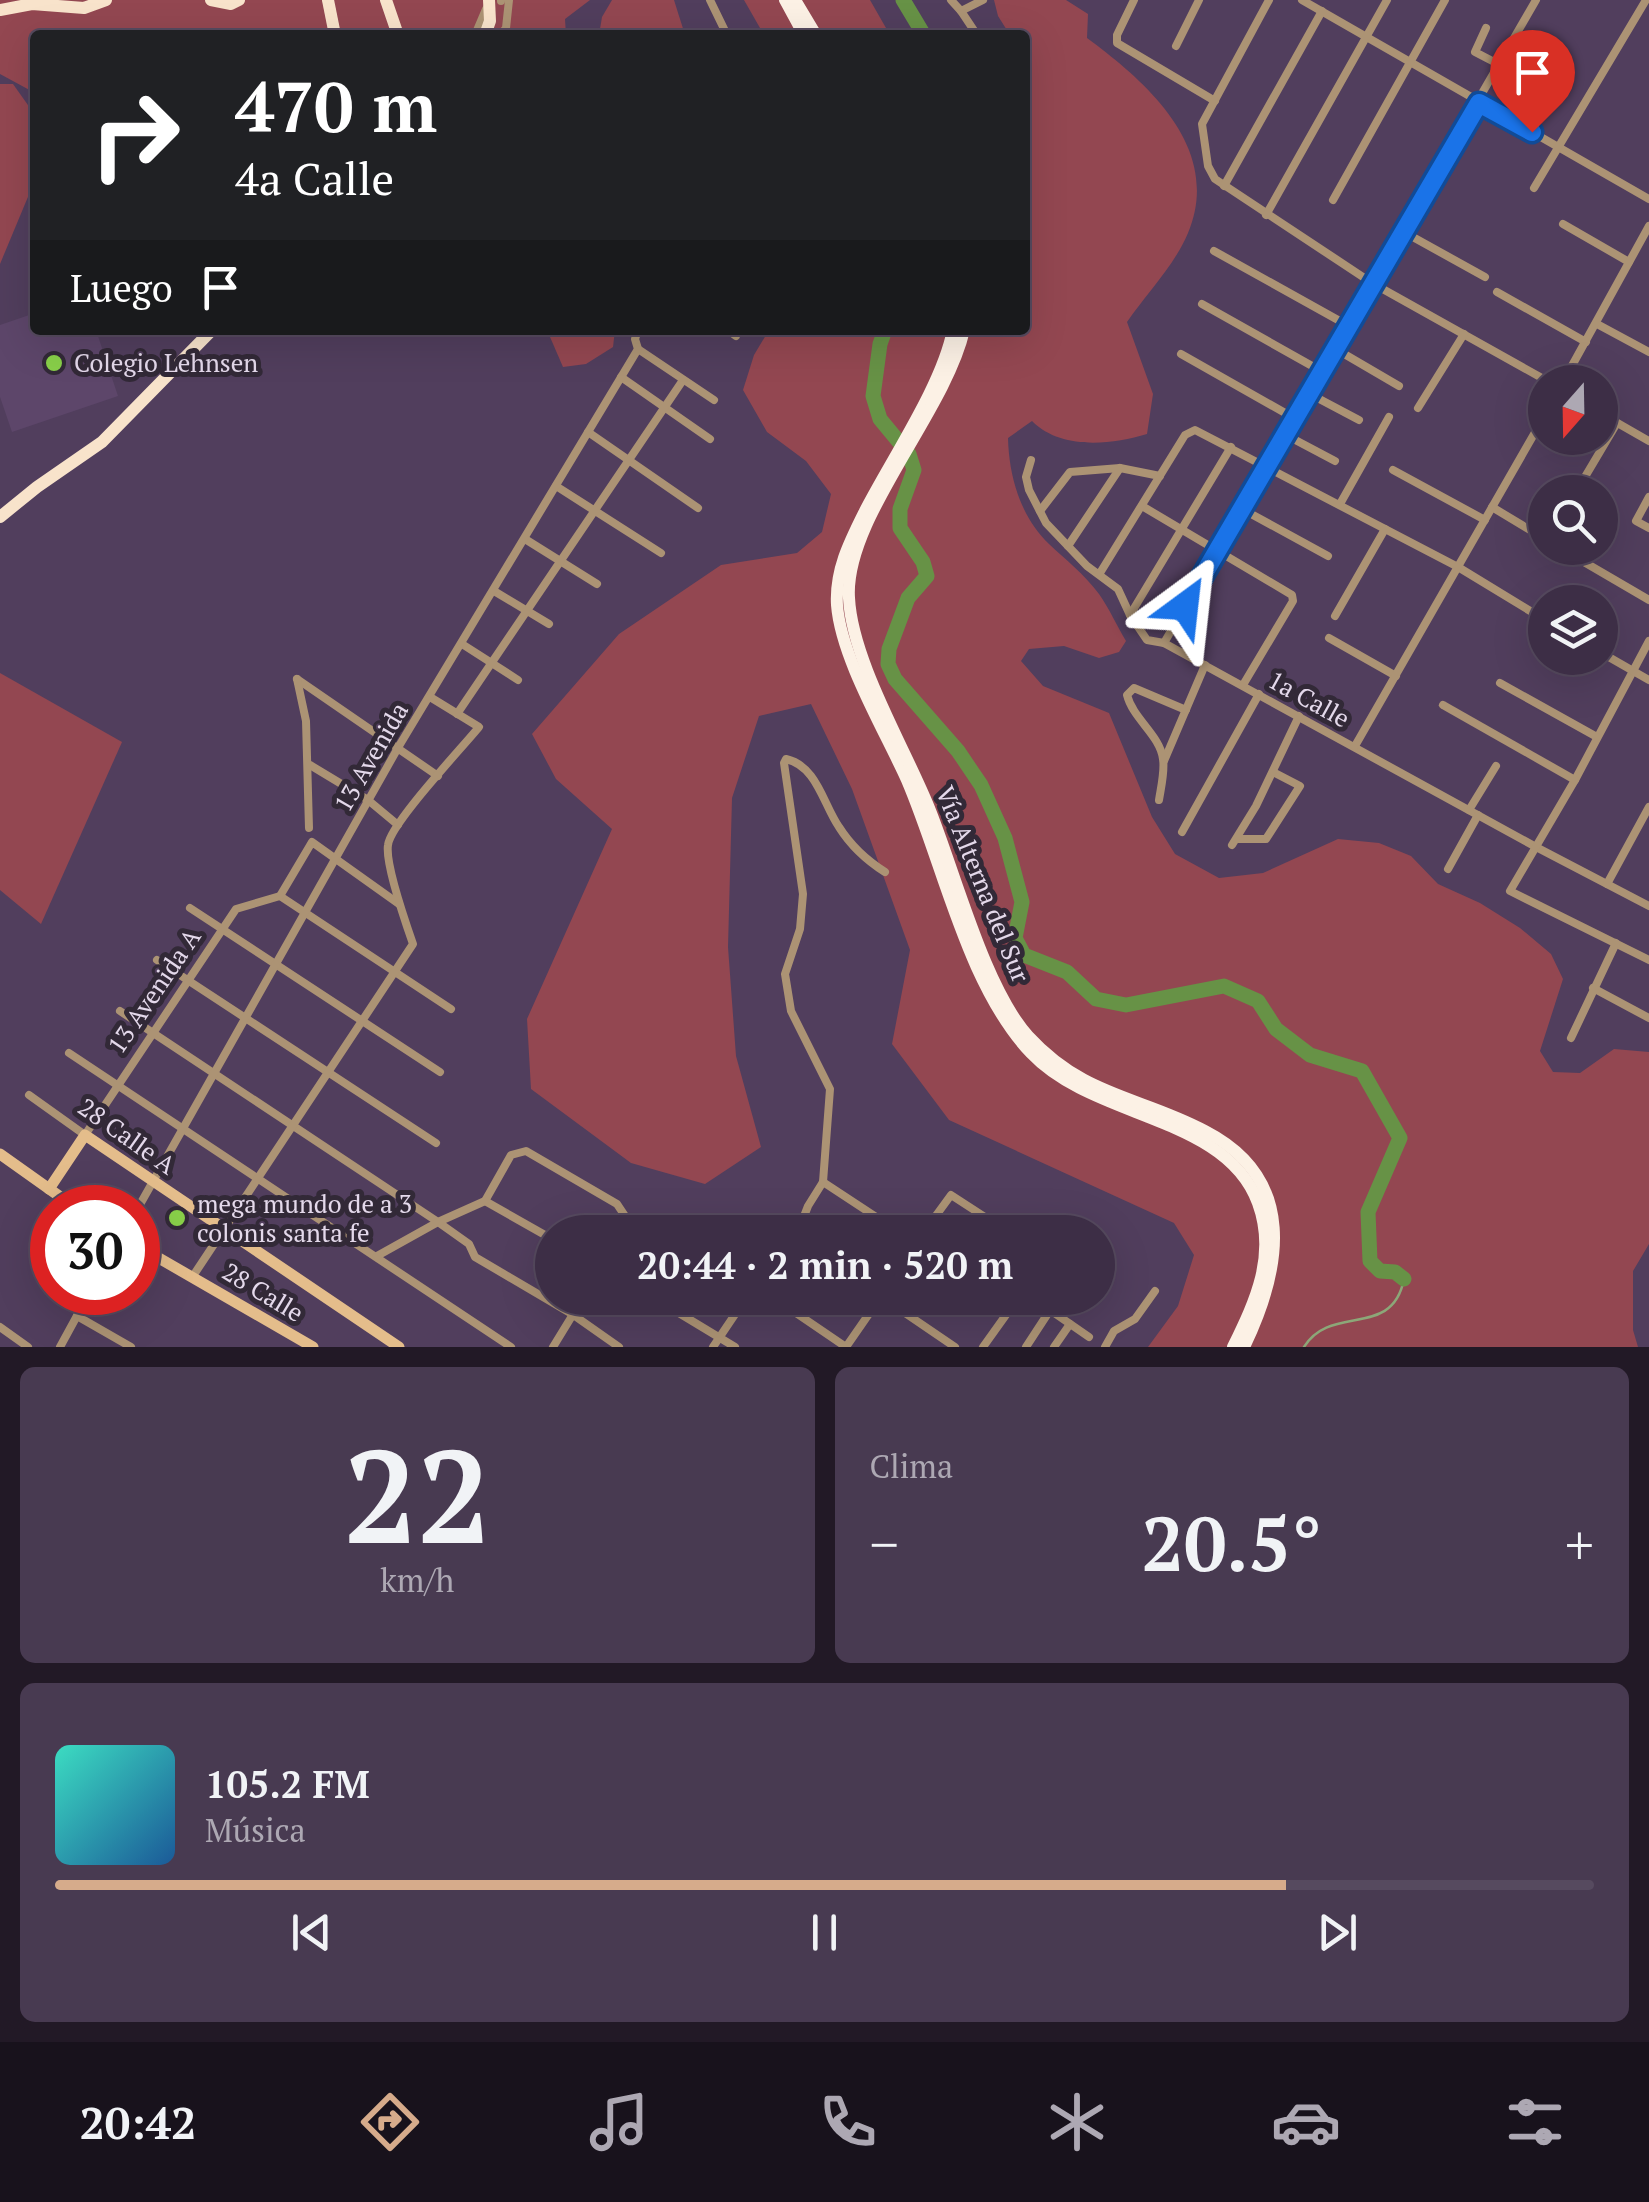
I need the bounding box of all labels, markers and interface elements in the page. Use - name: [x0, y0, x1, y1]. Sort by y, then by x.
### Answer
- pin: [1490, 30, 1575, 133]
- icon: arrive: [1505, 45, 1560, 100]
- text: 470 m: [235, 59, 437, 152]
- icon: right: [70, 70, 200, 200]
- text: 4a Calle: [235, 148, 394, 208]
- icon: arrive: [193, 260, 248, 315]
- text: Luego: [70, 263, 173, 313]
- place label: Colegio Lehnsen: [74, 346, 258, 379]
- marker: Colegio Lehnsen: [43, 352, 65, 374]
- north arrow: [1528, 365, 1618, 455]
- map controls: [1528, 365, 1618, 675]
- button: search: [1528, 475, 1618, 565]
- position arrow: [1133, 554, 1237, 658]
- button: layers: [1528, 585, 1618, 675]
- street label: 1a Calle: [1263, 663, 1356, 734]
- street label: 13 Avenida: [326, 696, 415, 817]
- street label: Vía Alterna del Sur: [929, 781, 1038, 987]
- street label: 13 Avenida A: [100, 921, 208, 1060]
- street label: 28 Calle A: [72, 1090, 183, 1182]
- speed limit sign: 30: [30, 1185, 160, 1315]
- place label: mega mundo de a 3 colonis santa fe: [197, 1187, 412, 1249]
- marker: mega mundo de a 3 colonis santa fe: [166, 1207, 188, 1229]
- text: 20:44 · 2 min · 520 m: [637, 1240, 1013, 1290]
- street label: 28 Calle: [217, 1254, 310, 1329]
- text: 22: [344, 1408, 491, 1580]
- text: Clima: [870, 1445, 953, 1487]
- text: 20.5°: [1142, 1493, 1322, 1592]
- text: −: [870, 1507, 899, 1580]
- text: +: [1565, 1507, 1594, 1580]
- text: km/h: [380, 1559, 454, 1601]
- text: 105.2 FM: [205, 1759, 370, 1809]
- text: Música: [205, 1809, 306, 1851]
- icon: previous: [284, 1905, 339, 1960]
- icon: pause: [797, 1905, 852, 1960]
- icon: next: [1310, 1905, 1365, 1960]
- icon: directions: [355, 2087, 425, 2157]
- icon: music: [584, 2087, 654, 2157]
- icon: phone: [813, 2087, 883, 2157]
- icon: climate: [1042, 2087, 1112, 2157]
- icon: car: [1271, 2087, 1341, 2157]
- icon: filters: [1500, 2087, 1570, 2157]
- text: 20:42: [79, 2092, 197, 2152]

